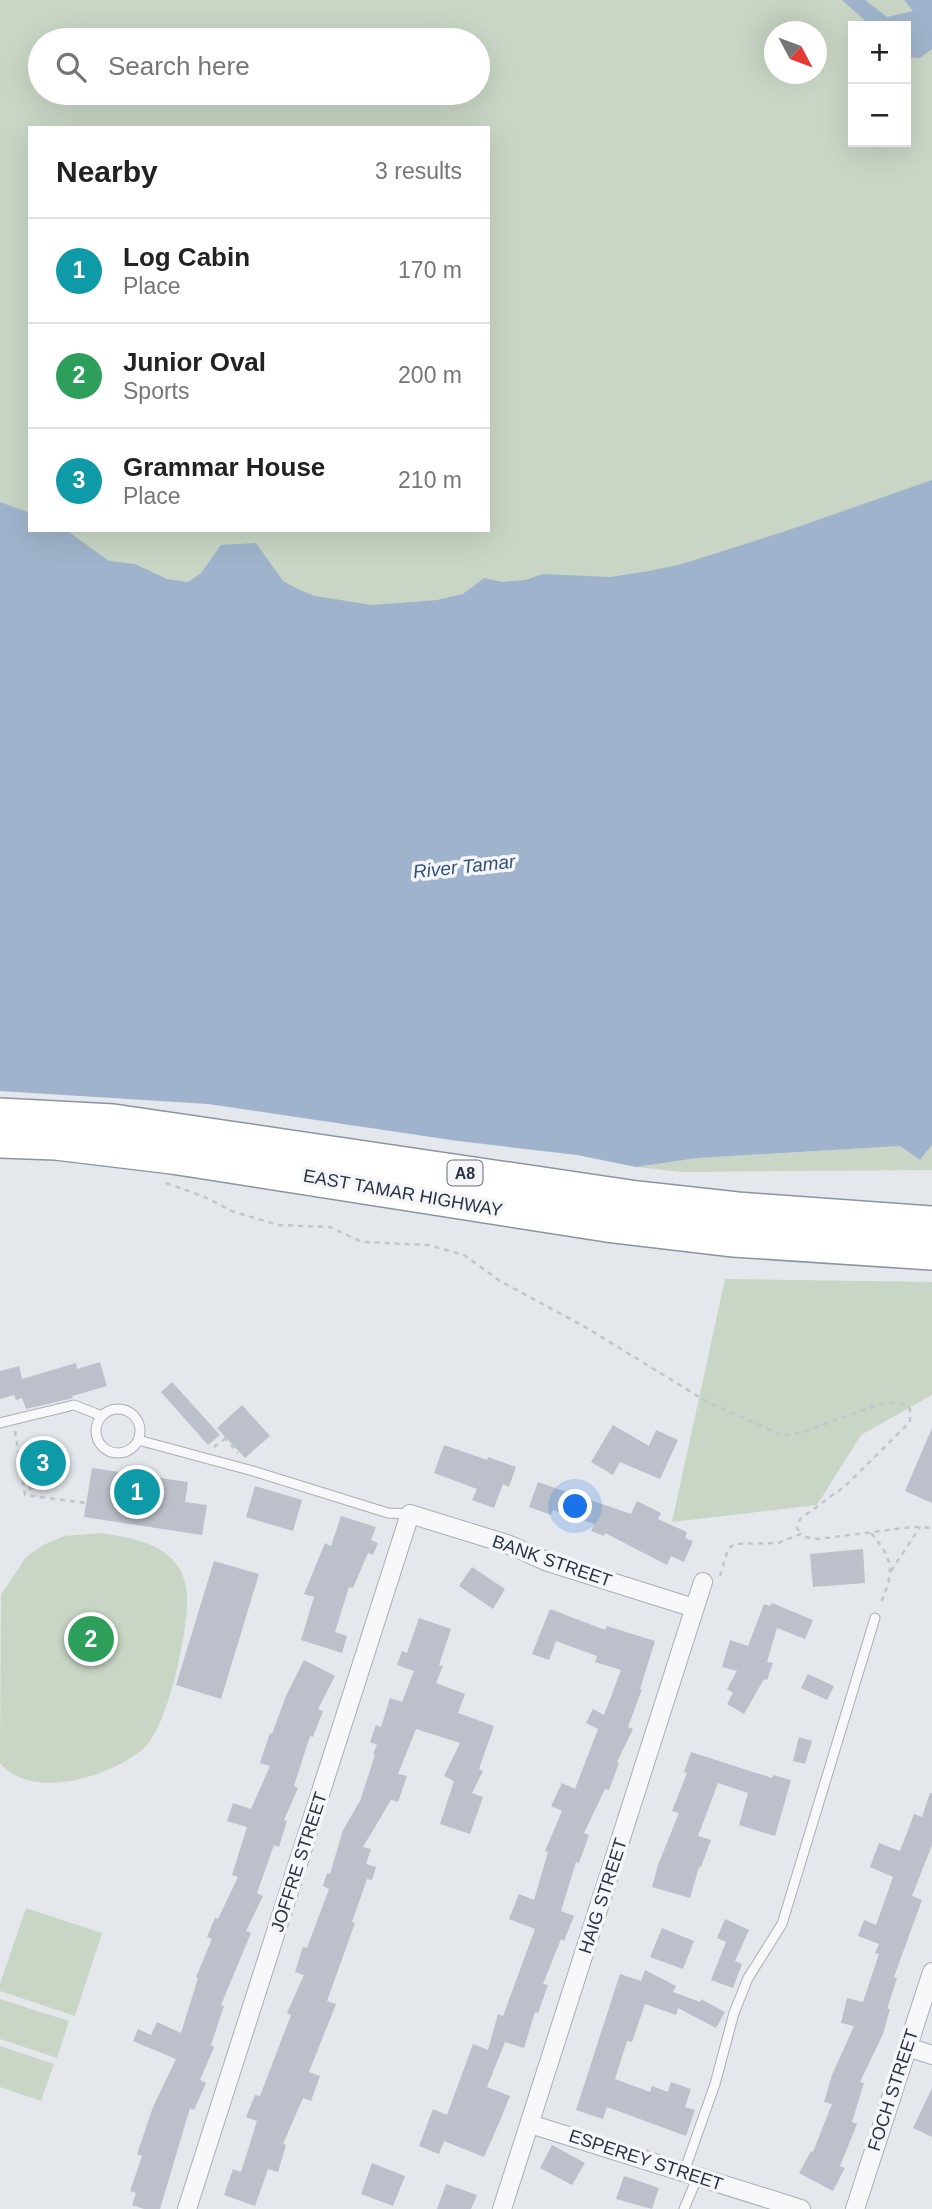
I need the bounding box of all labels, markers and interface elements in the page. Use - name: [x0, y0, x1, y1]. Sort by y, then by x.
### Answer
- north arrow: [764, 21, 827, 84]
- map controls: [848, 21, 911, 147]
- button: +: [848, 21, 911, 84]
- search box: [28, 28, 490, 105]
- icon: search: [52, 48, 90, 86]
- text: Search here: [108, 51, 250, 81]
- button: −: [848, 84, 911, 147]
- text: Nearby: [56, 155, 158, 188]
- text: 3 results: [375, 158, 462, 184]
- text: Log Cabin: [123, 242, 250, 272]
- text: 1: [73, 257, 85, 283]
- text: 170 m: [398, 257, 462, 283]
- text: Place: [123, 273, 181, 299]
- text: Junior Oval: [123, 347, 266, 377]
- text: 2: [73, 362, 85, 388]
- text: 200 m: [398, 362, 462, 388]
- text: Sports: [123, 378, 189, 404]
- text: Grammar House: [123, 452, 325, 482]
- text: 3: [73, 467, 85, 493]
- text: 210 m: [398, 467, 462, 493]
- text: Place: [123, 483, 181, 509]
- water label: River Tamar: [412, 851, 517, 882]
- road number: A8: [448, 1161, 482, 1186]
- street label: EAST TAMAR HIGHWAY: [302, 1166, 504, 1220]
- pin: 3: [20, 1437, 66, 1489]
- pin: 1: [114, 1466, 160, 1518]
- your location: [558, 1489, 592, 1523]
- street label: BANK STREET: [490, 1531, 614, 1591]
- pin: 2: [68, 1613, 114, 1665]
- street label: JOFFRE STREET: [267, 1789, 331, 1935]
- street label: HAIG STREET: [575, 1836, 631, 1956]
- street label: FOCH STREET: [864, 2027, 922, 2153]
- street label: ESPEREY STREET: [566, 2126, 726, 2194]

